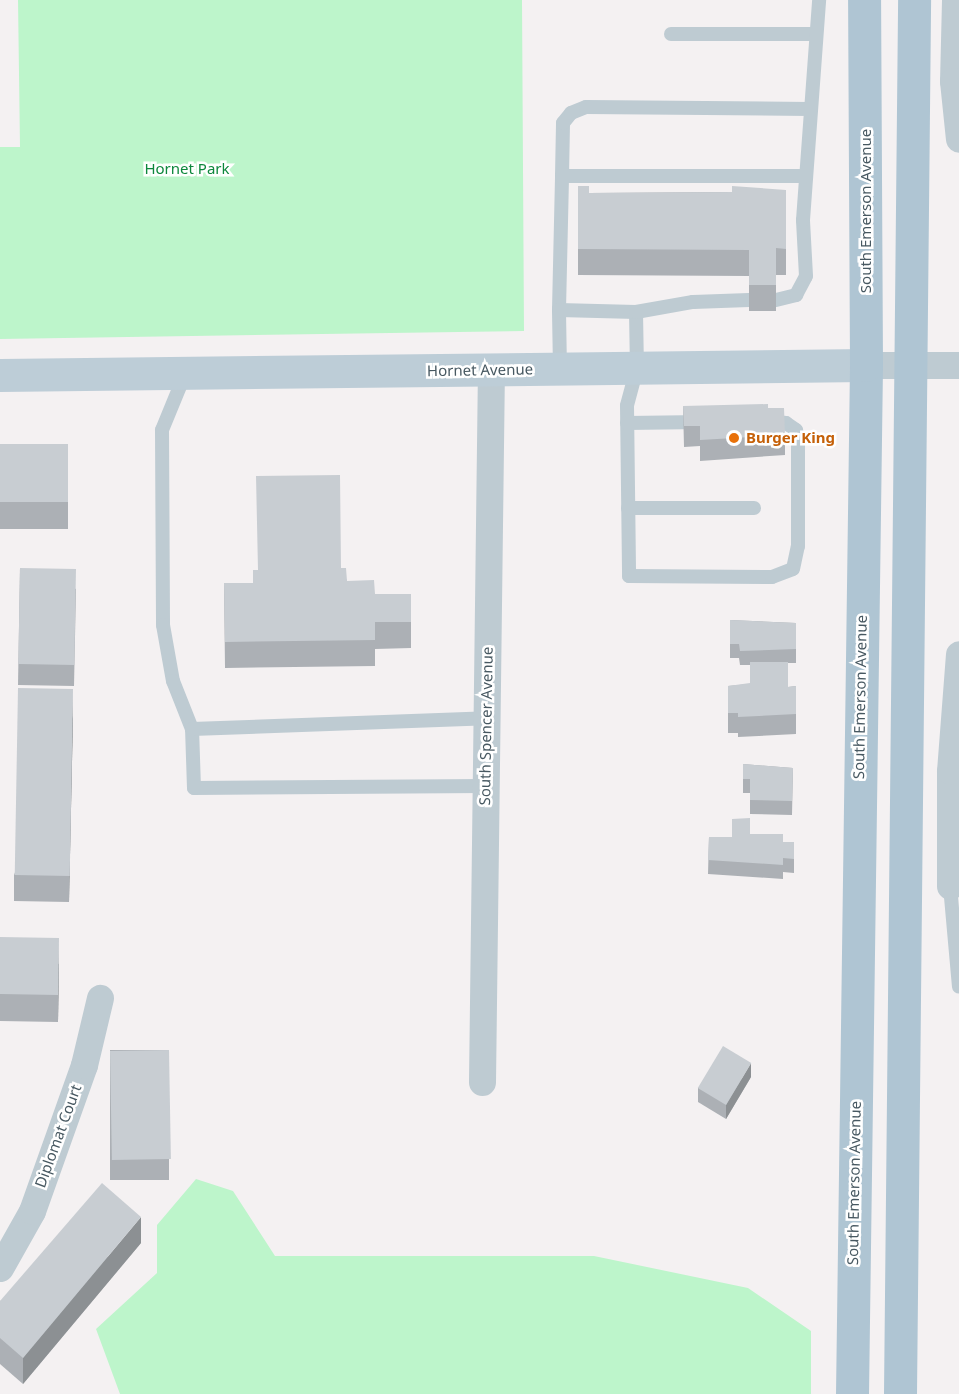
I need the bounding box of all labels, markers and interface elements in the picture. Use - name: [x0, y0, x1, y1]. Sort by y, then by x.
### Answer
- street label: South Emerson Avenue: [857, 129, 875, 293]
- park label: Hornet Park: [144, 160, 230, 178]
- street label: Hornet Avenue: [427, 360, 533, 380]
- place label: Burger King: [746, 429, 835, 447]
- marker: Burger King: [727, 431, 741, 445]
- street label: South Emerson Avenue: [850, 615, 870, 779]
- street label: South Spencer Avenue: [476, 646, 496, 806]
- street label: Diplomat Court: [31, 1082, 85, 1190]
- street label: South Emerson Avenue: [844, 1101, 864, 1265]

